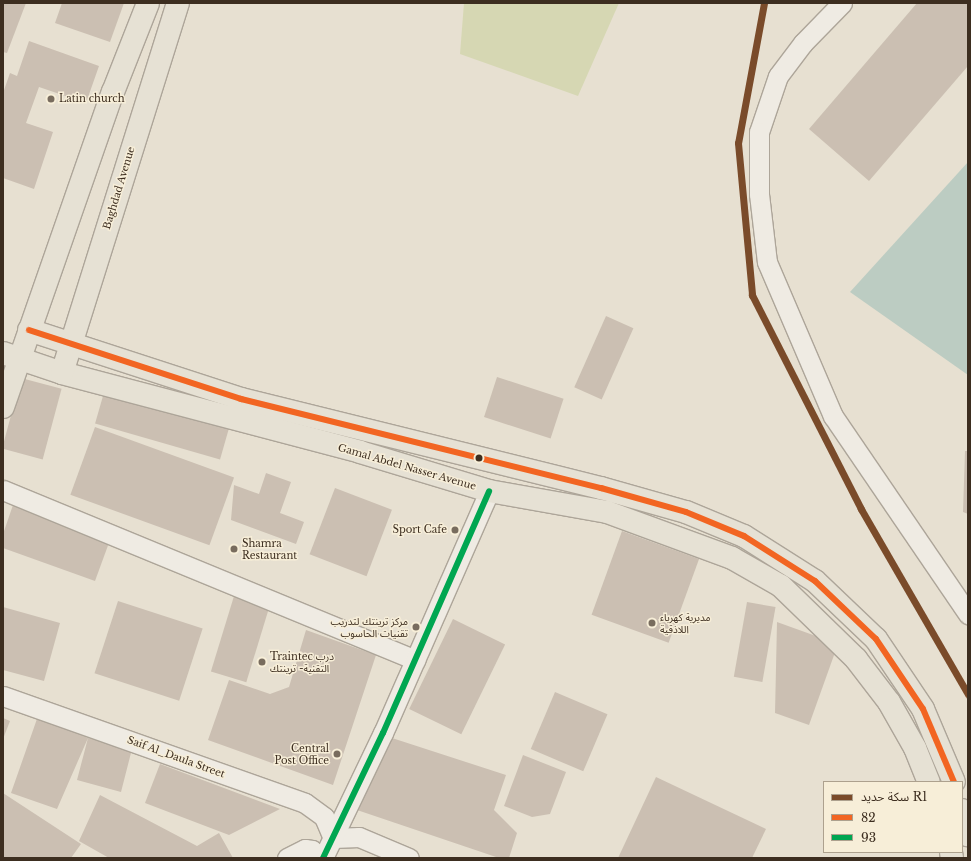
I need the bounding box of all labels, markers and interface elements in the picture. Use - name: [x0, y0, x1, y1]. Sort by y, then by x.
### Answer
- place label: Latin church: [59, 93, 125, 105]
- marker: Latin church: [46, 94, 56, 104]
- street label: Baghdad Avenue: [101, 145, 137, 231]
- street label: Gamal Abdel Nasser Avenue: [336, 441, 478, 493]
- unlabelled marker: [474, 453, 484, 463]
- place label: Sport Cafe: [393, 524, 447, 536]
- marker: Sport Cafe: [450, 525, 460, 535]
- place label: Shamra Restaurant: [242, 537, 297, 560]
- marker: Shamra Restaurant: [229, 544, 239, 554]
- place label: مديرية كهرباء اللاذقية: [660, 611, 710, 634]
- place label: مركز ترينتك لتدريب تقنيات الحاسوب: [330, 615, 408, 638]
- marker: مديرية كهرباء اللاذقية: [647, 618, 657, 628]
- marker: مركز ترينتك لتدريب تقنيات الحاسوب: [411, 622, 421, 632]
- place label: Traintec درب التقنية- ترينتك: [270, 650, 334, 674]
- marker: Traintec درب التقنية- ترينتك: [257, 657, 267, 667]
- street label: Saif Al_Daula Street: [125, 734, 227, 780]
- place label: Central Post Office: [274, 742, 329, 766]
- marker: Central Post Office: [332, 749, 342, 759]
- legend: [823, 781, 963, 853]
- text: سكة حديد R1: [861, 789, 927, 804]
- text: 82: [861, 810, 876, 825]
- text: 93: [861, 830, 876, 845]

